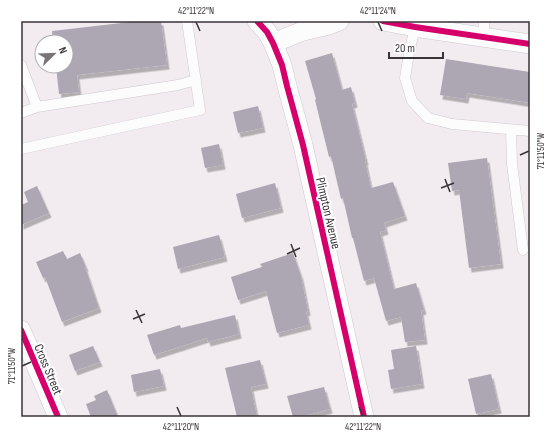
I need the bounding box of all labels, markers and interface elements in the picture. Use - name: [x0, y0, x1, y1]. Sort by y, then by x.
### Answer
- text: 42°11'22"N: [178, 5, 214, 17]
- text: 42°11'24"N: [360, 5, 396, 17]
- north arrow: [34, 34, 74, 74]
- scale bar: [389, 34, 443, 60]
- text: 20 m: [395, 41, 415, 56]
- text: N: [56, 45, 70, 56]
- text: 71°11'50"W: [535, 132, 547, 169]
- street label: Plimpton Avenue: [312, 176, 344, 251]
- street label: Cross Street: [30, 341, 66, 397]
- text: 71°11'50"W: [6, 347, 18, 384]
- text: 42°11'20"N: [163, 421, 199, 433]
- text: 42°11'22"N: [345, 421, 381, 433]

